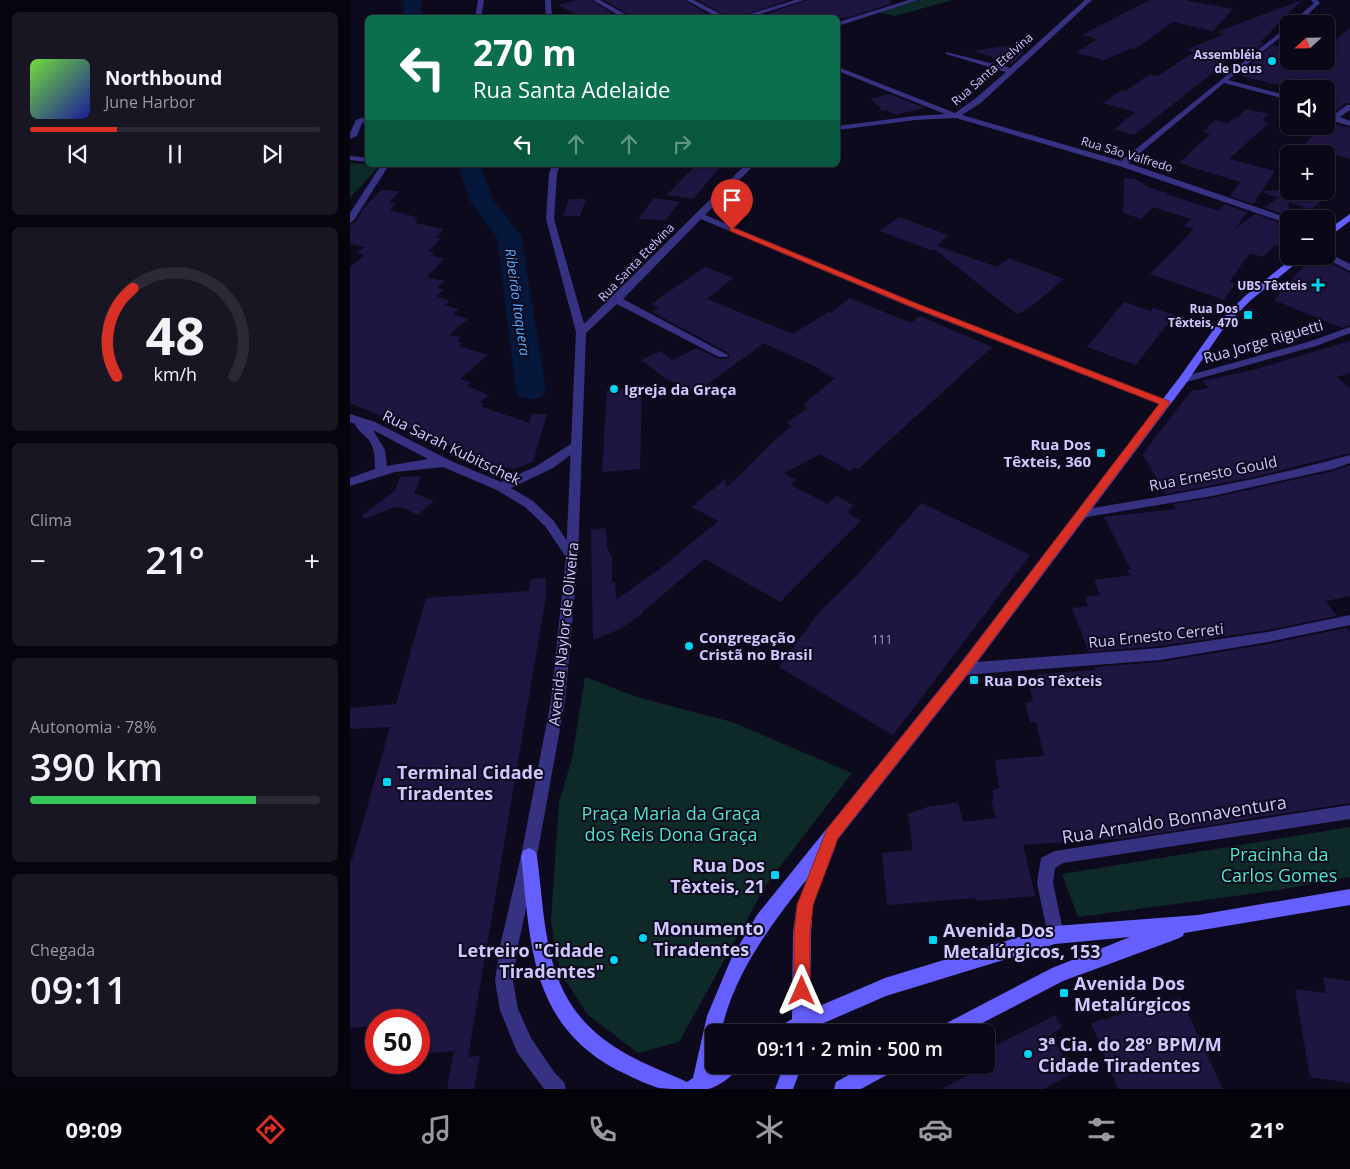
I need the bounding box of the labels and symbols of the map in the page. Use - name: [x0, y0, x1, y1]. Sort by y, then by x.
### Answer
- north arrow: [1280, 15, 1335, 70]
- street label: Rua Santa Etelvina: [948, 29, 1036, 109]
- place label: Assembléia de Deus: [1194, 46, 1262, 77]
- marker: Assembléia de Deus: [1266, 55, 1278, 67]
- street label: Rua São Valfredo: [1079, 132, 1175, 176]
- pin: [711, 179, 753, 230]
- street label: Rua Santa Etelvina: [594, 219, 678, 305]
- water label: Ribeirão Itaquera: [501, 247, 535, 357]
- place label: UBS Têxteis: [1237, 277, 1307, 294]
- marker: UBS Têxteis: [1311, 278, 1325, 292]
- place label: Rua Dos Têxteis, 470: [1168, 300, 1238, 331]
- marker: Rua Dos Têxteis, 470: [1242, 309, 1254, 321]
- street label: Rua Jorge Riguetti: [1201, 314, 1325, 368]
- place label: Igreja da Graça: [624, 379, 737, 399]
- marker: Igreja da Graça: [608, 383, 620, 395]
- street label: Rua Sarah Kubitschek: [380, 405, 525, 489]
- place label: Rua Dos Têxteis, 360: [1003, 434, 1091, 471]
- marker: Rua Dos Têxteis, 360: [1095, 447, 1107, 459]
- street label: Rua Ernesto Gould: [1147, 451, 1279, 495]
- street label: Avenida Naylor de Oliveira: [543, 541, 583, 727]
- street label: Rua Ernesto Cerreti: [1087, 618, 1225, 652]
- place label: Congregação Cristã no Brasil: [699, 627, 812, 664]
- house number: 111: [872, 631, 892, 648]
- marker: Congregação Cristã no Brasil: [683, 640, 695, 652]
- place label: Rua Dos Têxteis: [984, 670, 1102, 690]
- marker: Rua Dos Têxteis: [968, 674, 980, 686]
- place label: Terminal Cidade Tiradentes: [397, 760, 544, 805]
- marker: Terminal Cidade Tiradentes: [381, 776, 393, 788]
- street label: Rua Arnaldo Bonnaventura: [1060, 789, 1288, 849]
- park label: Praça Maria da Graça dos Reis Dona Graça: [581, 801, 761, 846]
- park label: Pracinha da Carlos Gomes: [1221, 842, 1337, 887]
- place label: Rua Dos Têxteis, 21: [670, 853, 765, 898]
- marker: Rua Dos Têxteis, 21: [769, 869, 781, 881]
- place label: Monumento Tiradentes: [653, 916, 764, 961]
- place label: Avenida Dos Metalúrgicos, 153: [943, 918, 1100, 963]
- marker: Monumento Tiradentes: [637, 932, 649, 944]
- marker: Avenida Dos Metalúrgicos, 153: [927, 934, 939, 946]
- place label: Letreiro "Cidade Tiradentes": [457, 938, 604, 983]
- marker: Letreiro "Cidade Tiradentes": [608, 954, 620, 966]
- position arrow: [775, 964, 827, 1016]
- place label: Avenida Dos Metalúrgicos: [1074, 971, 1191, 1016]
- marker: Avenida Dos Metalúrgicos: [1058, 987, 1070, 999]
- speed limit sign: 50: [365, 1009, 430, 1074]
- place label: 3ª Cia. do 28º BPM/M Cidade Tiradentes: [1038, 1032, 1222, 1077]
- marker: 3ª Cia. do 28º BPM/M Cidade Tiradentes: [1022, 1048, 1034, 1060]

